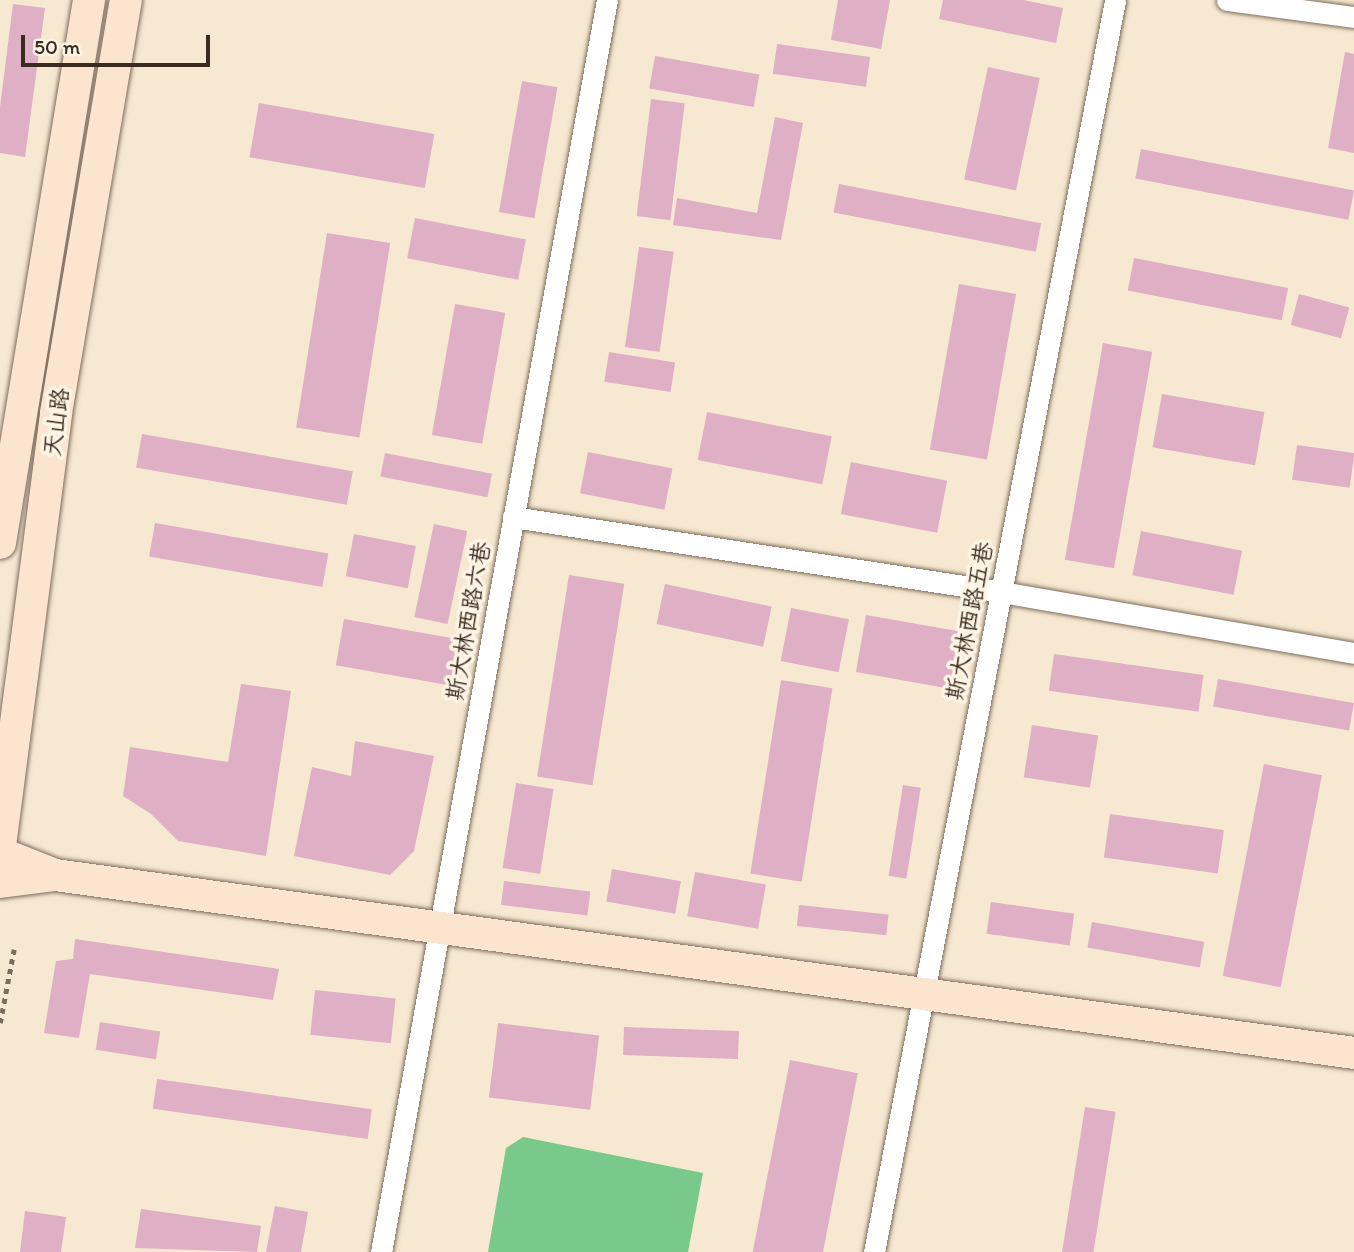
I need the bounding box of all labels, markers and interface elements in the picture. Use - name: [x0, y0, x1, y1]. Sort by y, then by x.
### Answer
- scale bar: [24, 21, 214, 65]
- text: 50 m: [34, 34, 80, 59]
- street label: 天山路: [38, 386, 74, 458]
- street label: 斯大林西路六巷: [440, 539, 496, 703]
- street label: 斯大林西路五巷: [940, 539, 998, 703]

